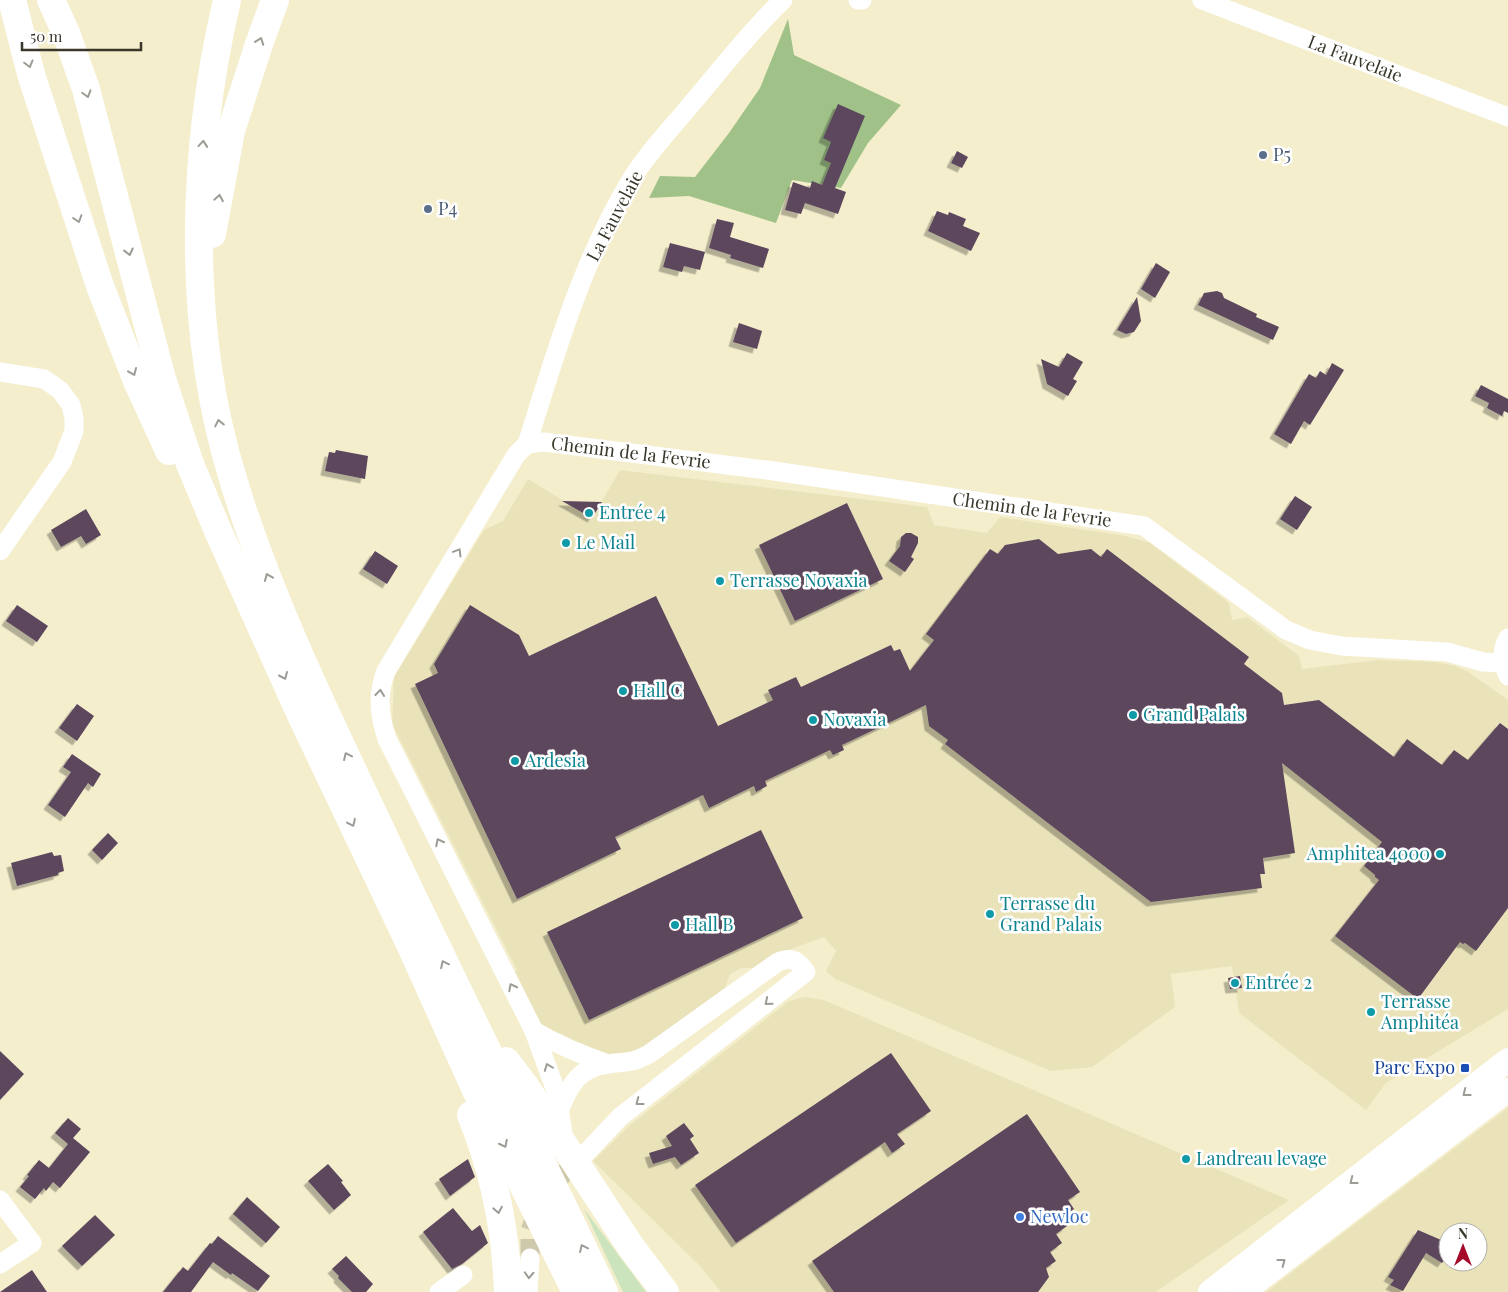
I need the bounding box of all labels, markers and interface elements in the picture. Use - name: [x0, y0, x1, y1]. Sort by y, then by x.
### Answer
- scale bar: [22, 20, 141, 52]
- text: 50 m: [30, 26, 63, 46]
- street label: La Fauvelaie: [1305, 29, 1406, 87]
- one-way arrow: [254, 37, 264, 46]
- one-way arrow: [23, 60, 33, 68]
- one-way arrow: [82, 90, 92, 98]
- one-way arrow: [197, 140, 208, 148]
- place label: P5: [1273, 142, 1291, 166]
- marker: P5: [1257, 149, 1269, 161]
- street label: La Fauvelaie: [580, 166, 648, 265]
- one-way arrow: [213, 193, 223, 202]
- place label: P4: [438, 196, 458, 220]
- marker: P4: [422, 203, 434, 215]
- one-way arrow: [72, 214, 82, 223]
- one-way arrow: [123, 247, 133, 255]
- one-way arrow: [127, 367, 138, 376]
- one-way arrow: [215, 418, 225, 427]
- street label: Chemin de la Fevrie: [550, 430, 712, 474]
- street label: Chemin de la Fevrie: [951, 486, 1113, 532]
- place label: Entrée 4: [599, 500, 666, 524]
- marker: Entrée 4: [583, 507, 595, 519]
- place label: Le Mail: [576, 530, 635, 554]
- marker: Le Mail: [560, 537, 572, 549]
- one-way arrow: [451, 548, 461, 557]
- place label: Terrasse Novaxia: [730, 568, 868, 592]
- one-way arrow: [263, 574, 273, 582]
- marker: Terrasse Novaxia: [714, 575, 726, 587]
- one-way arrow: [277, 671, 288, 680]
- place label: Hall C: [633, 678, 683, 702]
- marker: Hall C: [617, 685, 629, 697]
- one-way arrow: [374, 689, 385, 697]
- place label: Grand Palais: [1143, 702, 1245, 726]
- place label: Novaxia: [823, 707, 886, 731]
- marker: Grand Palais: [1127, 709, 1139, 721]
- marker: Novaxia: [807, 714, 819, 726]
- place label: Ardesia: [524, 748, 586, 772]
- one-way arrow: [343, 752, 353, 761]
- marker: Ardesia: [509, 755, 521, 767]
- one-way arrow: [346, 818, 357, 827]
- one-way arrow: [435, 838, 445, 847]
- place label: Amphitea 4000: [1306, 841, 1430, 865]
- marker: Amphitea 4000: [1434, 848, 1446, 860]
- place label: Terrasse du Grand Palais: [1000, 891, 1102, 936]
- marker: Terrasse du Grand Palais: [984, 908, 996, 920]
- place label: Hall B: [685, 912, 734, 936]
- marker: Hall B: [669, 919, 681, 931]
- one-way arrow: [440, 960, 451, 969]
- place label: Entrée 2: [1245, 970, 1312, 994]
- marker: Entrée 2: [1229, 977, 1241, 989]
- one-way arrow: [508, 983, 518, 992]
- place label: Terrasse Amphitéa: [1380, 989, 1459, 1034]
- one-way arrow: [764, 996, 773, 1005]
- marker: Terrasse Amphitéa: [1365, 1006, 1377, 1018]
- place label: Parc Expo: [1374, 1055, 1455, 1079]
- marker: Parc Expo: [1459, 1062, 1471, 1074]
- one-way arrow: [544, 1063, 555, 1072]
- one-way arrow: [1463, 1088, 1472, 1096]
- one-way arrow: [636, 1096, 645, 1104]
- one-way arrow: [497, 1139, 508, 1148]
- place label: Landreau levage: [1196, 1146, 1327, 1170]
- marker: Landreau levage: [1180, 1153, 1192, 1165]
- one-way arrow: [1350, 1176, 1359, 1184]
- place label: Newloc: [1030, 1204, 1089, 1228]
- one-way arrow: [493, 1205, 503, 1214]
- marker: Newloc: [1014, 1211, 1026, 1223]
- north arrow: [1438, 1222, 1488, 1272]
- text: N: [1458, 1224, 1468, 1243]
- one-way arrow: [578, 1244, 589, 1253]
- one-way arrow: [1276, 1260, 1285, 1268]
- one-way arrow: [523, 1271, 534, 1279]

